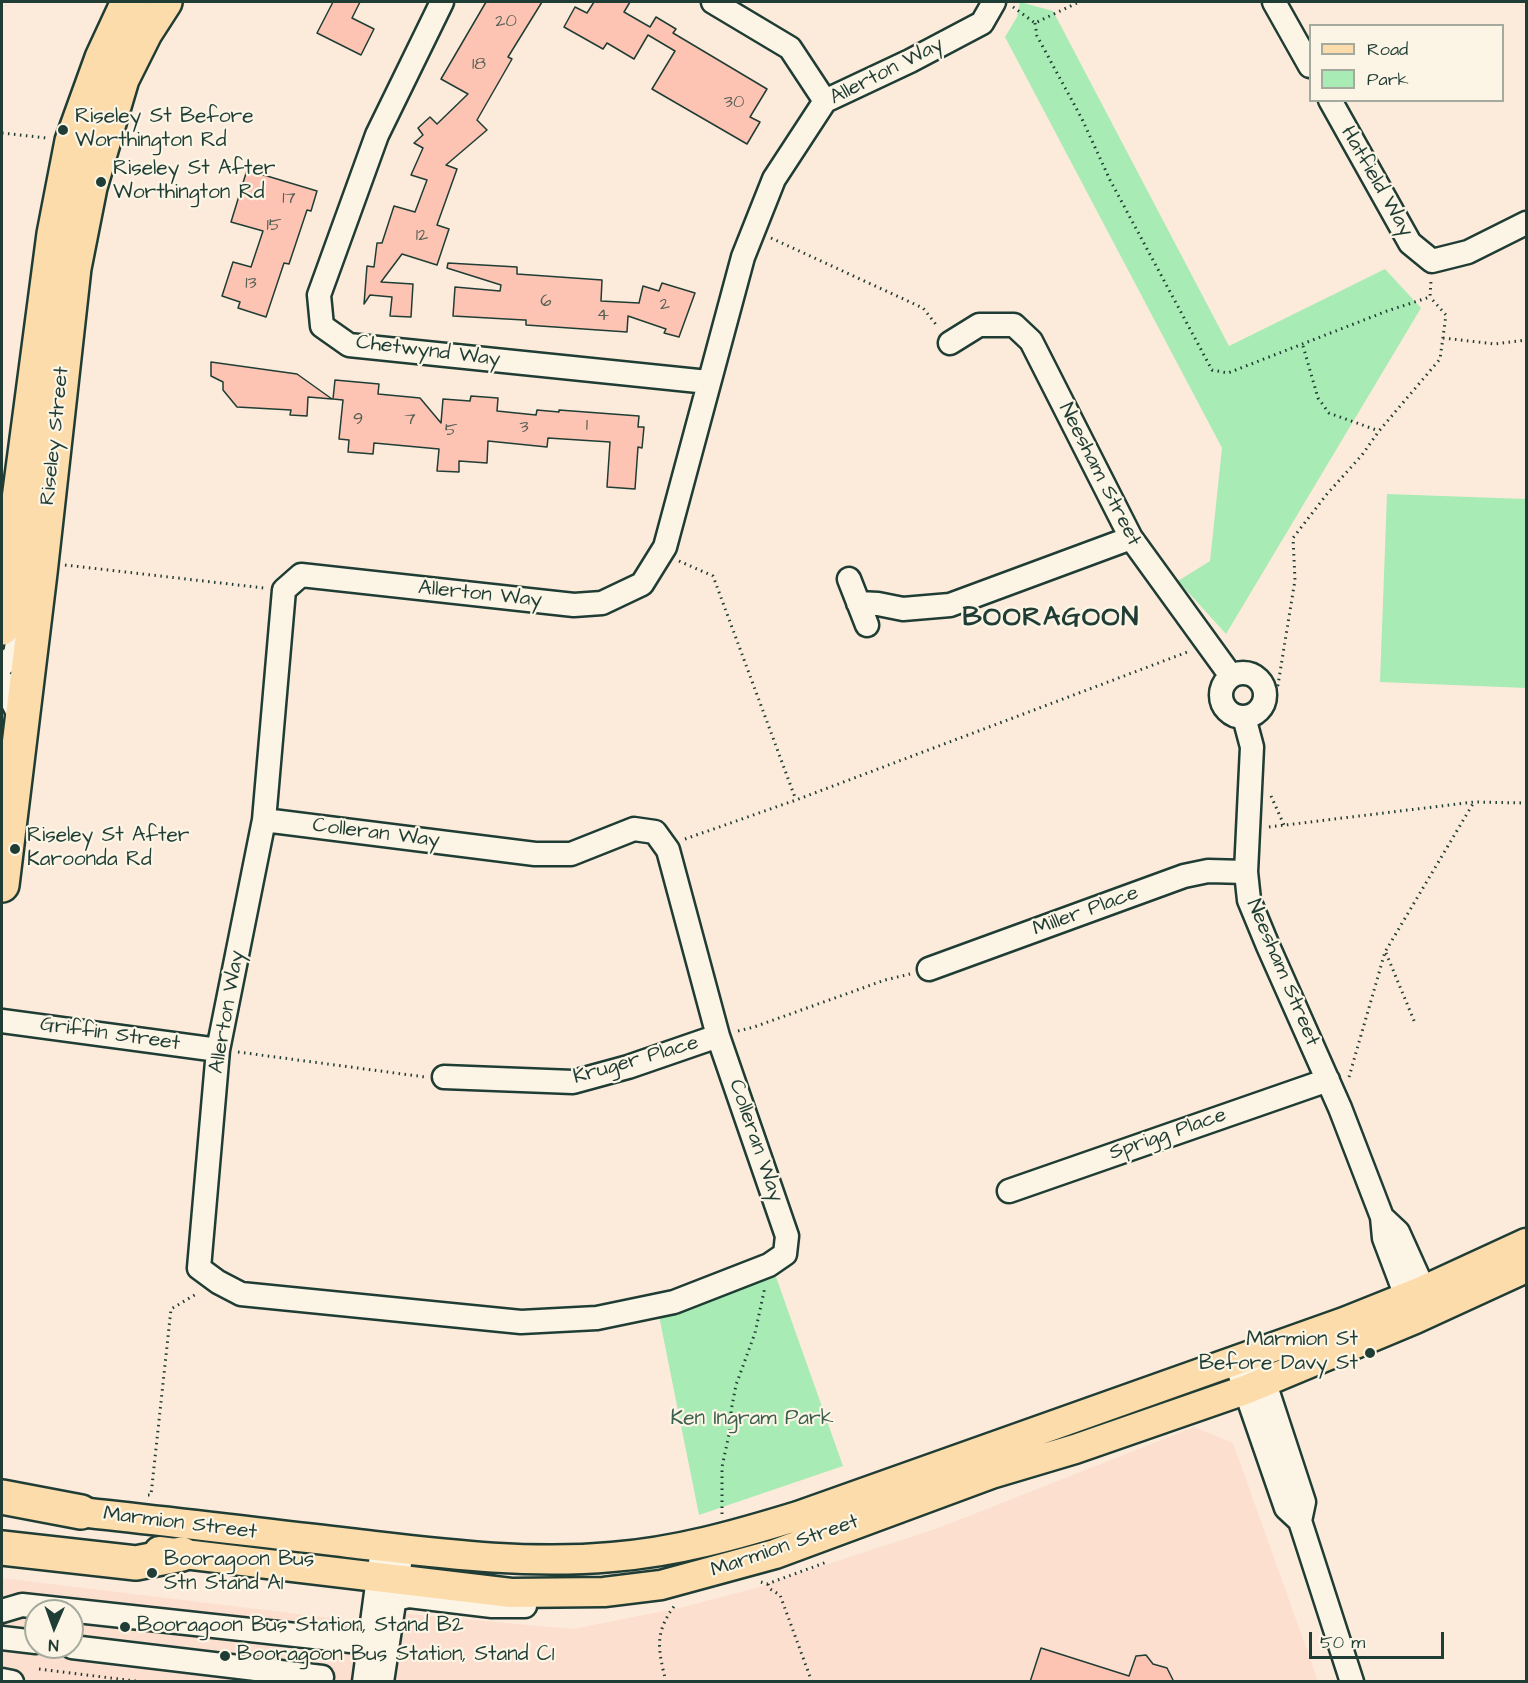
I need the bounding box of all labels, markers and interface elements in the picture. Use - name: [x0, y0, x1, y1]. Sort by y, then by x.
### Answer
- house number: 20: [495, 11, 517, 33]
- legend: [1309, 24, 1504, 102]
- street label: Allerton Way: [826, 33, 948, 111]
- text: Road: [1367, 37, 1408, 62]
- house number: 18: [472, 54, 486, 76]
- text: Park: [1367, 67, 1409, 92]
- house number: 30: [724, 92, 744, 114]
- place label: Riseley St Before Worthington Rd: [75, 105, 254, 155]
- street label: Hatfield Way: [1334, 122, 1418, 242]
- marker: Riseley St Before Worthington Rd: [56, 123, 70, 137]
- place label: Riseley St After Worthington Rd: [113, 157, 275, 207]
- marker: Riseley St After Worthington Rd: [94, 175, 108, 189]
- house number: 17: [282, 188, 296, 210]
- house number: 15: [266, 215, 282, 237]
- house number: 12: [416, 225, 428, 247]
- house number: 13: [245, 273, 257, 295]
- house number: 6: [540, 291, 552, 313]
- house number: 2: [660, 294, 670, 316]
- house number: 4: [597, 305, 609, 327]
- street label: Chetwynd Way: [354, 331, 502, 373]
- street label: Riseley Street: [36, 365, 76, 507]
- street label: Neesham Street: [1052, 399, 1146, 551]
- house number: 9: [353, 409, 363, 431]
- house number: 7: [404, 409, 416, 431]
- house number: 1: [586, 415, 588, 437]
- house number: 3: [519, 417, 529, 439]
- house number: 5: [445, 420, 457, 442]
- street label: Allerton Way: [417, 576, 543, 614]
- district label: BOORAGOON: [962, 603, 1140, 635]
- street label: Colleran Way: [311, 814, 441, 854]
- place label: Riseley St After Karoonda Rd: [27, 824, 189, 874]
- marker: Riseley St After Karoonda Rd: [8, 842, 22, 856]
- street label: Miller Place: [1030, 881, 1142, 943]
- street label: Neesham Street: [1240, 896, 1324, 1050]
- street label: Allerton Way: [205, 949, 251, 1075]
- street label: Griffin Street: [38, 1013, 182, 1057]
- street label: Kruger Place: [570, 1031, 702, 1091]
- street label: Colleran Way: [722, 1076, 788, 1206]
- street label: Sprigg Place: [1106, 1103, 1230, 1167]
- place label: Marmion St Before Davy St: [1199, 1328, 1358, 1378]
- marker: Marmion St Before Davy St: [1363, 1346, 1377, 1360]
- park label: Ken Ingram Park: [670, 1407, 834, 1433]
- street label: Marmion Street: [102, 1502, 258, 1546]
- street label: Marmion Street: [708, 1510, 862, 1584]
- place label: Booragoon Bus Stn Stand A1: [164, 1548, 314, 1598]
- marker: Booragoon Bus Stn Stand A1: [145, 1566, 159, 1580]
- north arrow: [24, 1599, 84, 1659]
- place label: Booragoon Bus Station, Stand B2: [137, 1614, 464, 1640]
- marker: Booragoon Bus Station, Stand B2: [118, 1620, 132, 1634]
- scale bar: [1312, 1620, 1447, 1658]
- text: 50 m: [1320, 1630, 1365, 1655]
- text: N: [48, 1634, 59, 1656]
- place label: Booragoon Bus Station, Stand C1: [237, 1643, 554, 1669]
- marker: Booragoon Bus Station, Stand C1: [218, 1649, 232, 1663]

